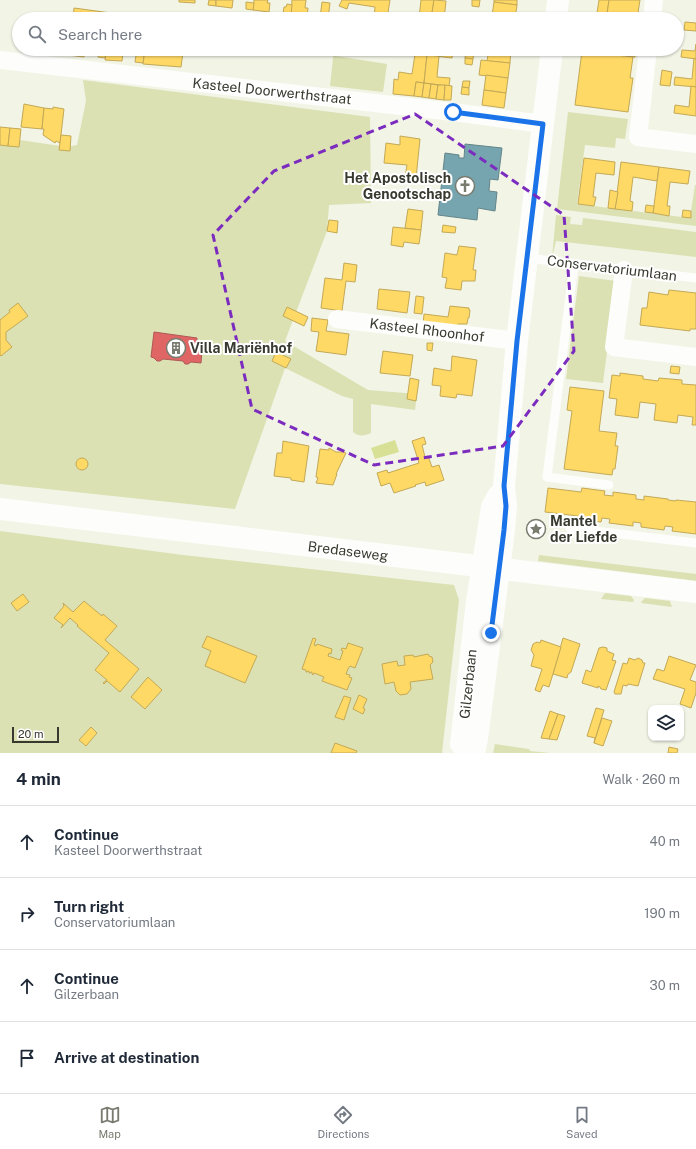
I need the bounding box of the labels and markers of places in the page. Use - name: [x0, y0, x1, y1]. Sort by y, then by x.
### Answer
- place label: Het Apostolisch Genootschap: [344, 170, 451, 202]
- church icon: Het Apostolisch Genootschap: [454, 175, 476, 197]
- building icon: Villa Mariënhof: [165, 337, 187, 359]
- place label: Villa Mariënhof: [190, 340, 292, 356]
- place label: Mantel der Liefde: [550, 513, 617, 545]
- place icon: Mantel der Liefde: [525, 518, 547, 540]

